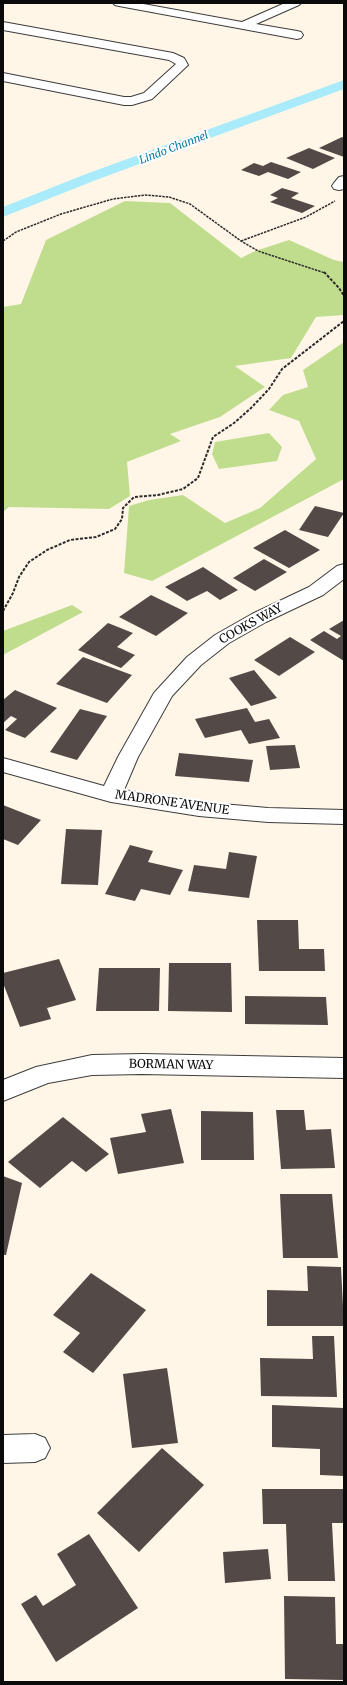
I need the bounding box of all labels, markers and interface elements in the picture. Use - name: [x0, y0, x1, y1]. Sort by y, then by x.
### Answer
- water label: Lindo Channel: [138, 129, 210, 167]
- street label: COOKS WAY: [217, 601, 285, 647]
- street label: MADRONE AVENUE: [114, 788, 230, 818]
- street label: BORMAN WAY: [129, 1057, 213, 1073]

